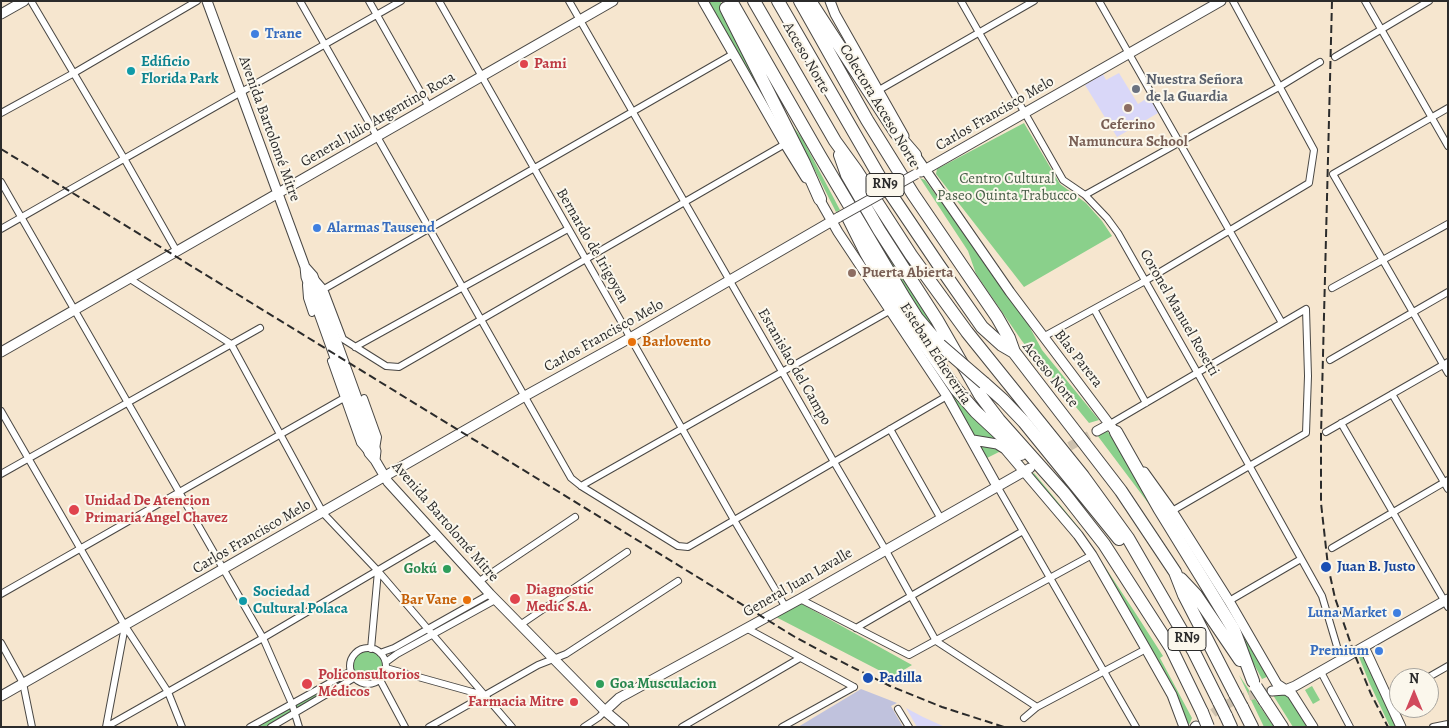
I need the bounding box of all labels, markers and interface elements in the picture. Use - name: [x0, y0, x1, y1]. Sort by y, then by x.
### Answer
- street label: Acceso Norte: [778, 19, 834, 97]
- place label: Trane: [265, 25, 302, 43]
- marker: Trane: [249, 28, 261, 40]
- street label: Colectora Acceso Norte: [835, 41, 923, 171]
- place label: Edificio Florida Park: [141, 53, 219, 88]
- street label: Avenida Bartolomé Mitre: [234, 54, 304, 204]
- place label: Pami: [534, 55, 567, 73]
- marker: Pami: [518, 58, 530, 70]
- marker: Edificio Florida Park: [125, 65, 137, 77]
- street label: General Julio Argentino Roca: [298, 68, 458, 172]
- place label: Nuestra Señora de la Guardia: [1146, 71, 1243, 106]
- street label: Carlos Francisco Melo: [933, 73, 1057, 155]
- marker: Nuestra Señora de la Guardia: [1130, 83, 1142, 95]
- marker: Ceferino Namuncura School: [1122, 102, 1134, 114]
- place label: Ceferino Namuncura School: [1068, 116, 1188, 151]
- park label: Centro Cultural Paseo Quinta Trabucco: [937, 170, 1077, 205]
- road number: RN9: [866, 174, 904, 196]
- street label: Bernardo de Irigoyen: [552, 185, 632, 307]
- place label: Alarmas Tausend: [327, 219, 435, 237]
- marker: Alarmas Tausend: [311, 222, 323, 234]
- street label: Coronel Manuel Rosetti: [1135, 246, 1223, 380]
- place label: Puerta Abierta: [862, 264, 953, 282]
- marker: Puerta Abierta: [846, 267, 858, 279]
- street label: Carlos Francisco Melo: [541, 296, 667, 376]
- street label: Esteban Echeverría: [895, 300, 975, 408]
- street label: Estanislao del Campo: [753, 305, 835, 429]
- street label: Blas Parera: [1050, 326, 1106, 392]
- place label: Barlovento: [642, 333, 711, 351]
- marker: Barlovento: [626, 336, 638, 348]
- street label: Acceso Norte: [1018, 338, 1082, 412]
- street label: Avenida Bartolomé Mitre: [388, 458, 502, 586]
- place label: Unidad De Atencion Primaria Angel Chavez: [85, 492, 228, 527]
- street label: Carlos Francisco Melo: [190, 496, 314, 578]
- marker: Unidad De Atencion Primaria Angel Chavez: [67, 503, 81, 517]
- street label: General Juan Lavalle: [740, 544, 856, 622]
- place label: Juan B. Justo: [1337, 558, 1416, 576]
- place label: Gokú: [404, 560, 437, 578]
- marker: Juan B. Justo: [1319, 560, 1333, 574]
- marker: Gokú: [441, 563, 453, 575]
- place label: Diagnostic Medic S.A.: [526, 581, 594, 616]
- place label: Sociedad Cultural Polaca: [253, 583, 348, 618]
- place label: Bar Vane: [401, 591, 457, 609]
- marker: Diagnostic Medic S.A.: [508, 592, 522, 606]
- marker: Bar Vane: [461, 594, 473, 606]
- marker: Sociedad Cultural Polaca: [237, 595, 249, 607]
- place label: Luna Market: [1307, 604, 1387, 622]
- marker: Luna Market: [1391, 607, 1403, 619]
- road number: RN9: [1168, 628, 1206, 650]
- place label: Premium: [1310, 642, 1369, 660]
- marker: Premium: [1373, 645, 1385, 657]
- place label: Policonsultorios Médicos: [318, 666, 420, 701]
- north arrow: [1389, 668, 1439, 718]
- place label: Padilla: [879, 669, 922, 687]
- text: N: [1409, 669, 1419, 688]
- marker: Padilla: [861, 671, 875, 685]
- place label: Goa Musculacion: [610, 675, 717, 693]
- marker: Policonsultorios Médicos: [300, 677, 314, 691]
- marker: Goa Musculacion: [594, 678, 606, 690]
- place label: Farmacia Mitre: [468, 693, 564, 711]
- marker: Farmacia Mitre: [568, 696, 580, 708]

